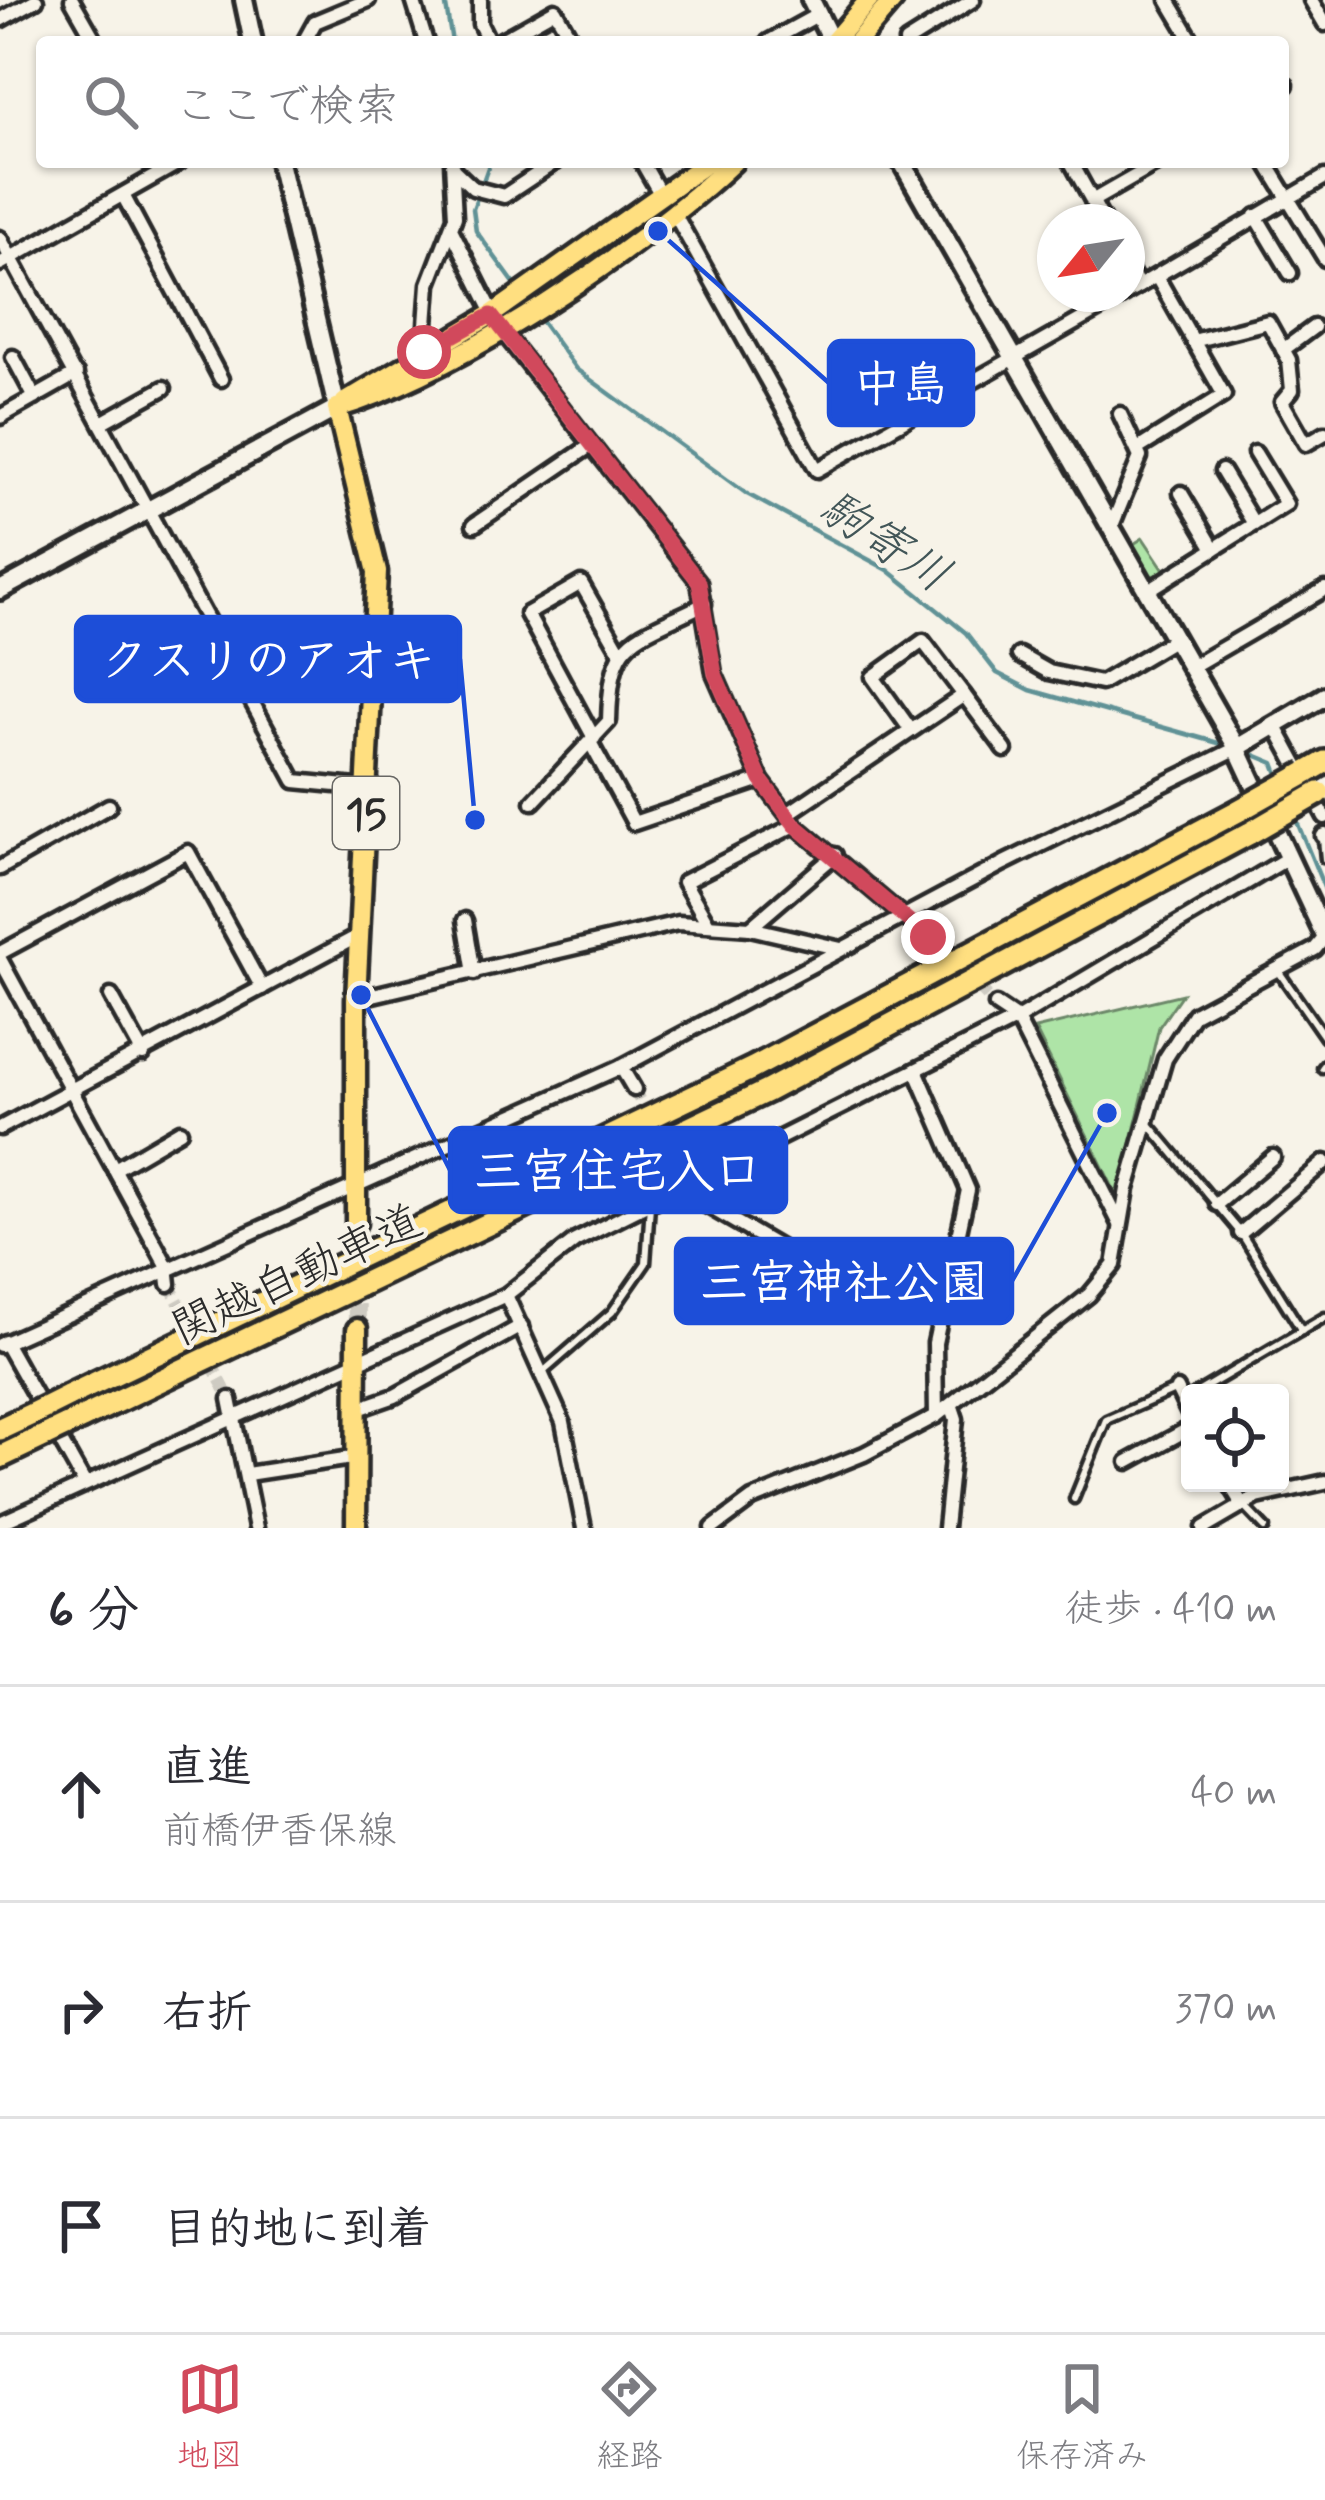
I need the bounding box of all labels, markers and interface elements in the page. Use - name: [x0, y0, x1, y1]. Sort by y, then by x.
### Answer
- search box: [36, 36, 1289, 168]
- icon: search: [78, 69, 144, 135]
- text: ここで検索: [174, 78, 399, 137]
- north arrow: [1037, 204, 1145, 312]
- route start: [397, 325, 451, 379]
- callout: 中島: [829, 341, 973, 425]
- text: 中島: [853, 355, 949, 418]
- water label: 駒寄川: [807, 477, 962, 609]
- callout: クスリのアオキ: [76, 617, 460, 701]
- text: クスリのアオキ: [100, 631, 436, 694]
- road number: 15: [333, 777, 399, 849]
- route end: [901, 910, 955, 964]
- callout: 三宮住宅入口: [450, 1128, 786, 1212]
- text: 三宮住宅入口: [474, 1142, 762, 1205]
- street label: 関越自動車道: [163, 1192, 432, 1360]
- callout: 三宮神社公園: [676, 1239, 1012, 1323]
- text: 三宮神社公園: [700, 1253, 988, 1316]
- map controls: [1181, 1384, 1289, 1492]
- button: locate: [1181, 1384, 1289, 1492]
- text: 6 分: [48, 1579, 139, 1645]
- text: 徒歩 · 410 m: [1065, 1585, 1277, 1636]
- text: 直進: [162, 1739, 252, 1798]
- icon: ahead: [48, 1761, 114, 1827]
- text: 40 m: [1190, 1768, 1277, 1819]
- text: 前橋伊香保線: [162, 1807, 396, 1858]
- icon: right: [48, 1977, 114, 2043]
- text: 370 m: [1175, 1984, 1277, 2035]
- text: 右折: [162, 1985, 252, 2044]
- icon: arrive: [48, 2193, 114, 2259]
- text: 目的地に到着: [162, 2201, 432, 2260]
- tab: 地図: [177, 2356, 243, 2479]
- tab: 経路: [596, 2356, 662, 2479]
- tab: 保存済み: [1016, 2356, 1148, 2479]

